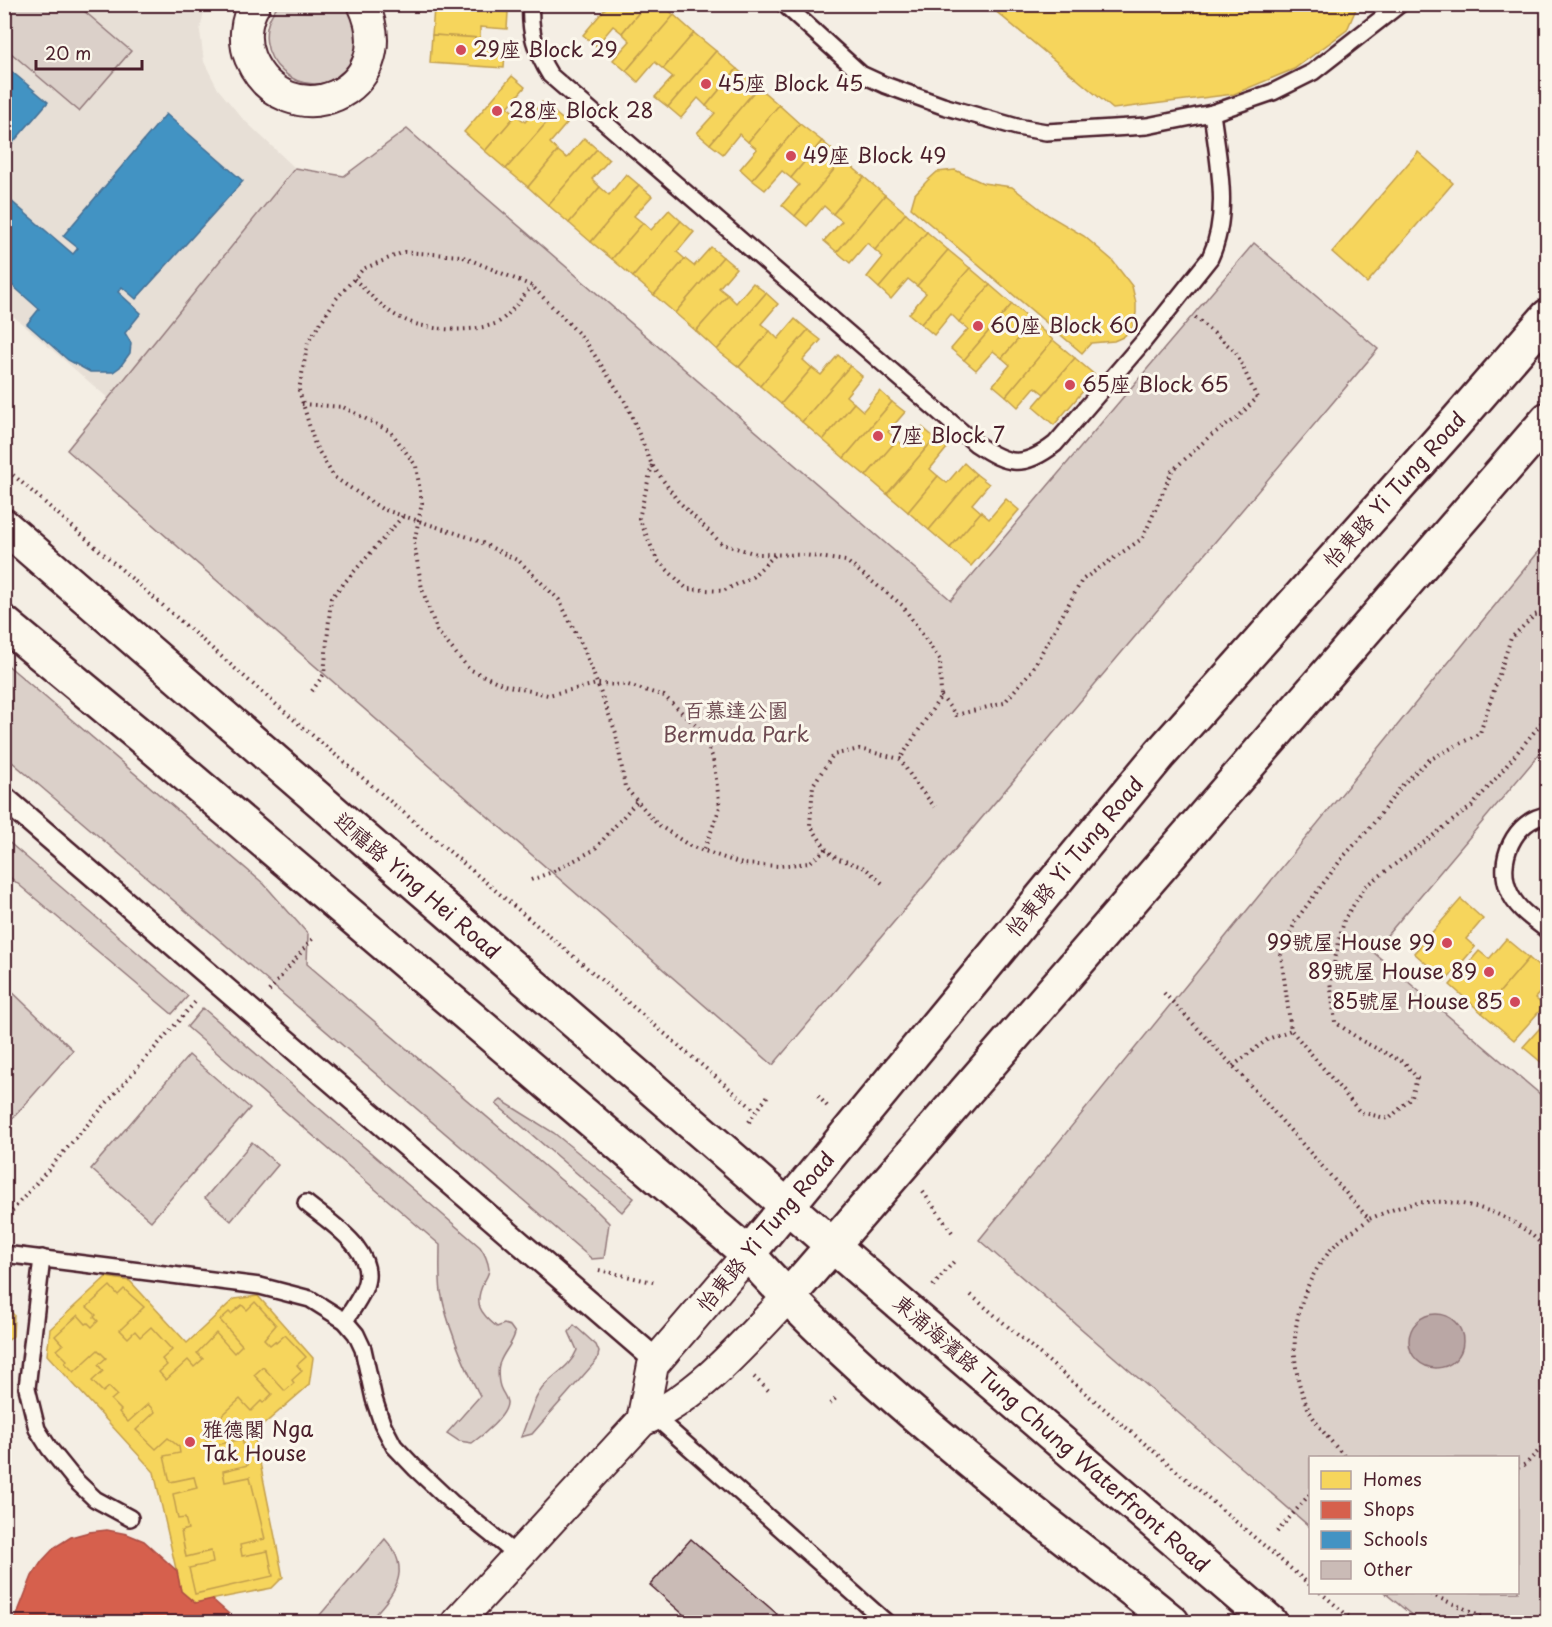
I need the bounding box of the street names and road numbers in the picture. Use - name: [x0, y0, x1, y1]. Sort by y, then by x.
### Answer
- street label: 怡東路 Yi Tung Road: [1315, 403, 1473, 574]
- street label: 怡東路 Yi Tung Road: [997, 769, 1150, 943]
- street label: 迎禧路 Ying Hei Road: [328, 803, 509, 966]
- street label: 怡東路 Yi Tung Road: [688, 1144, 841, 1318]
- street label: 東涌海濱路 Tung Chung Waterfront Road: [887, 1286, 1218, 1579]

